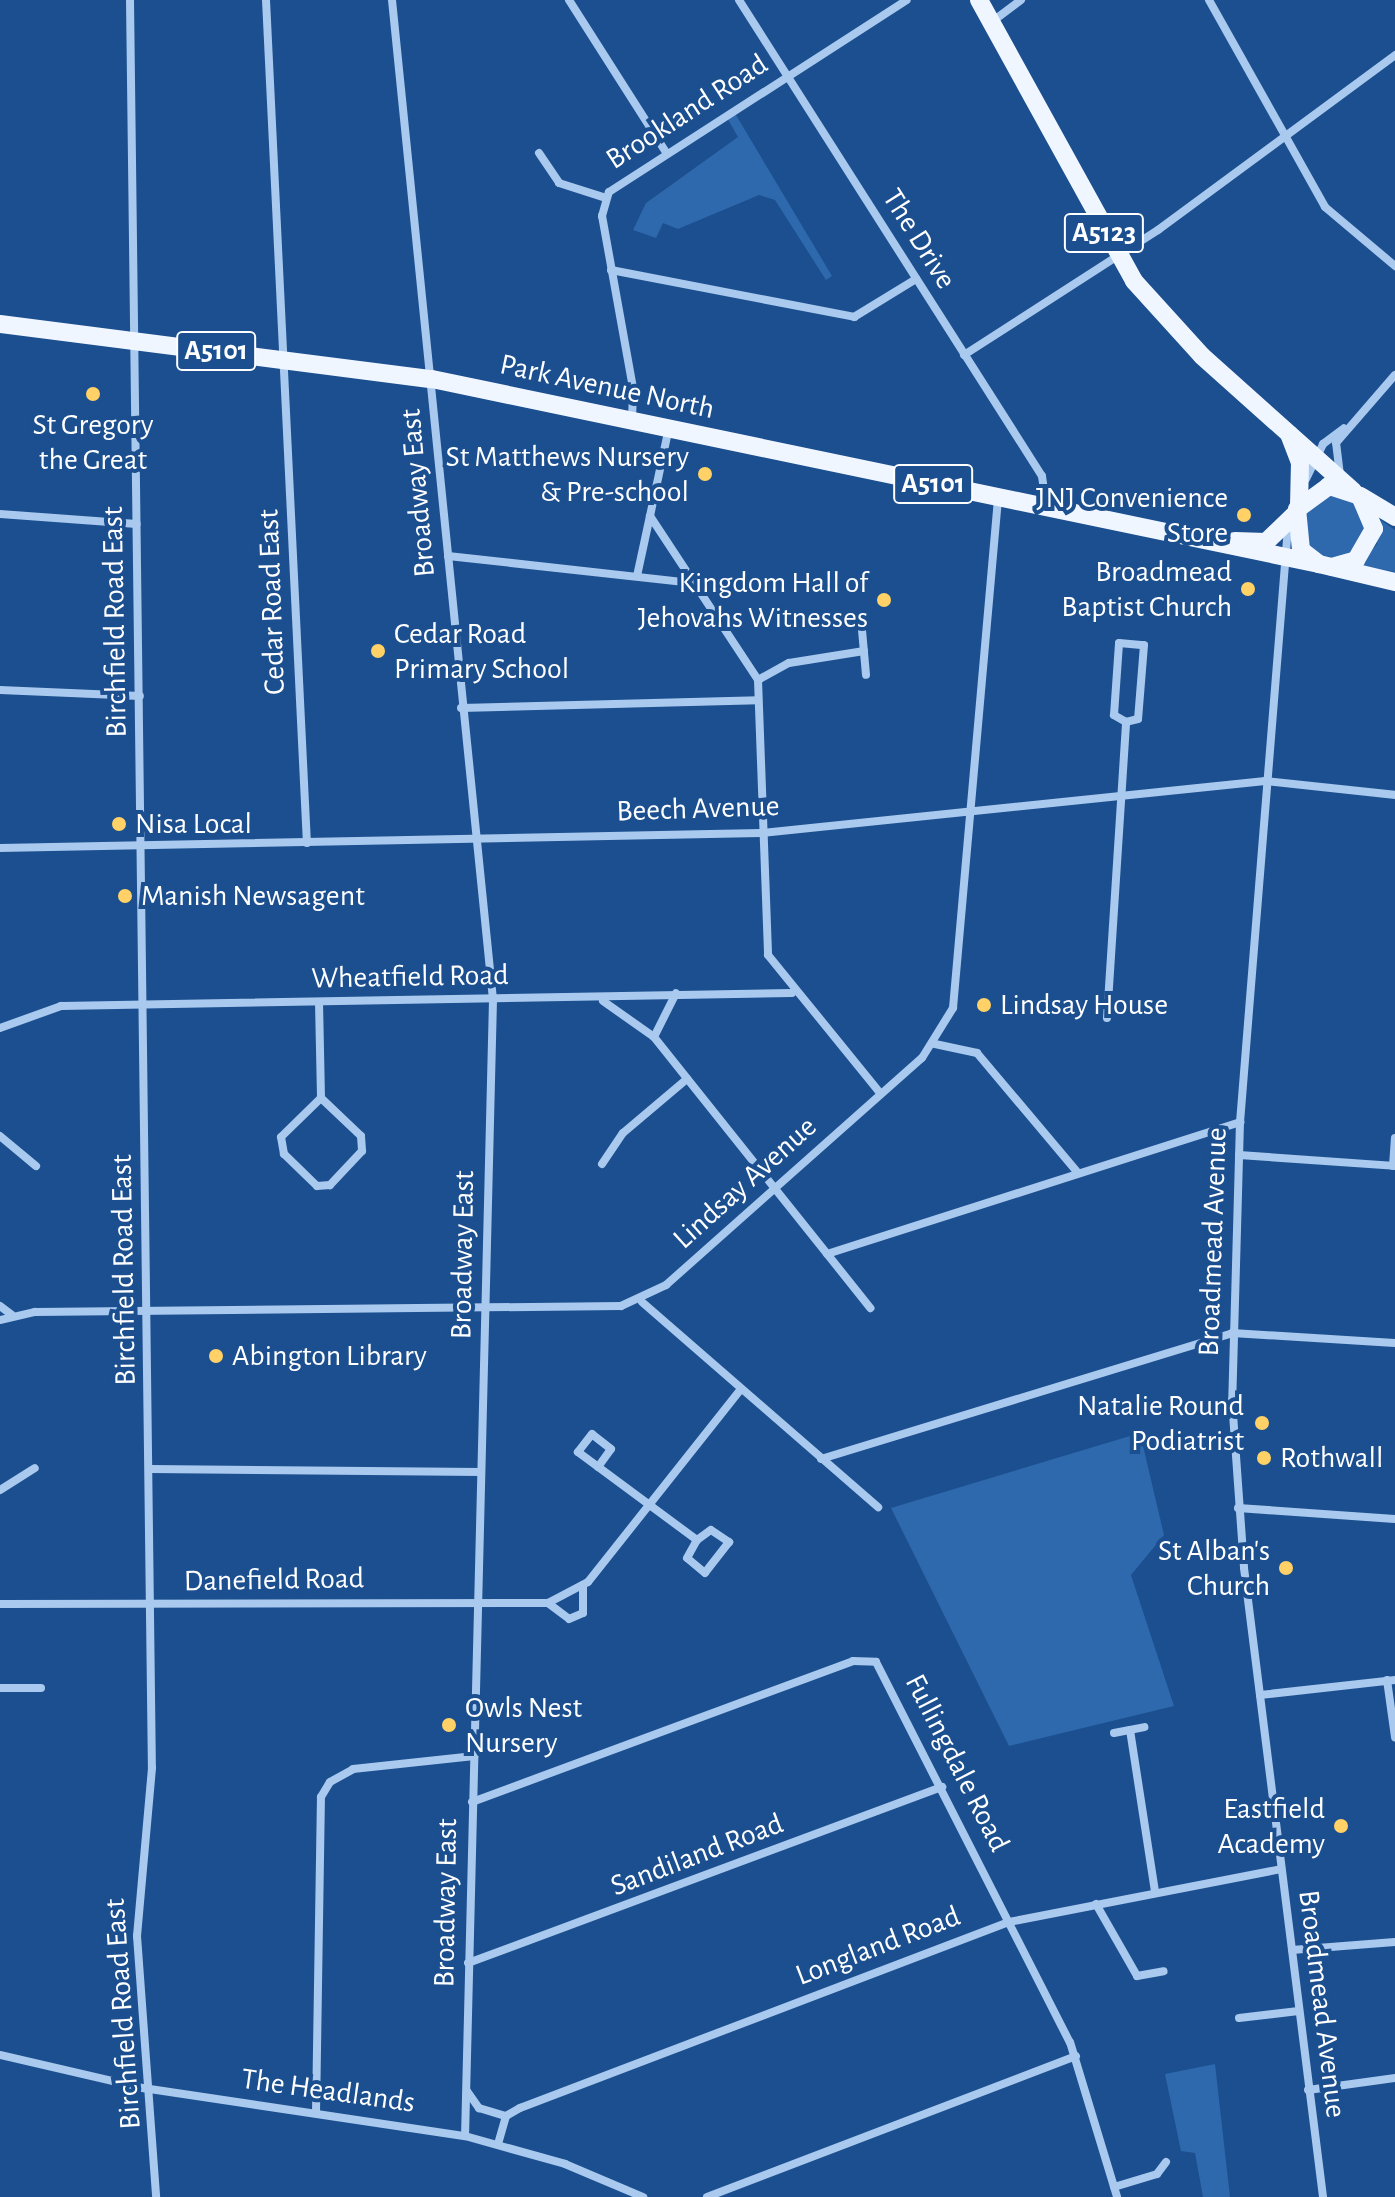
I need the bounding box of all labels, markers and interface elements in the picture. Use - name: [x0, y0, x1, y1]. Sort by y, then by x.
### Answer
- street label: Brookland Road: [600, 46, 774, 178]
- street label: The Drive: [874, 182, 964, 296]
- road number: A5123: [1062, 209, 1146, 257]
- road number: A5101: [176, 327, 256, 375]
- street label: Park Avenue North: [496, 347, 718, 427]
- marker: St Gregory the Great: [84, 385, 102, 403]
- place label: St Gregory the Great: [32, 407, 154, 478]
- street label: Broadway East: [393, 407, 443, 579]
- place label: St Matthews Nursery & Pre-school: [446, 439, 689, 510]
- road number: A5101: [893, 460, 973, 508]
- marker: St Matthews Nursery & Pre-school: [696, 465, 714, 483]
- place label: JNJ Convenience Store: [1036, 480, 1228, 550]
- street label: Birchfield Road East: [95, 506, 135, 738]
- marker: JNJ Convenience Store: [1235, 506, 1253, 524]
- street label: Cedar Road East: [251, 509, 293, 695]
- place label: Broadmead Baptist Church: [1061, 554, 1232, 624]
- place label: Kingdom Hall of Jehovahs Witnesses: [638, 565, 868, 636]
- marker: Broadmead Baptist Church: [1239, 580, 1257, 598]
- marker: Kingdom Hall of Jehovahs Witnesses: [875, 591, 893, 609]
- place label: Cedar Road Primary School: [394, 616, 569, 686]
- marker: Cedar Road Primary School: [369, 642, 387, 660]
- street label: Beech Avenue: [616, 788, 780, 830]
- place label: Nisa Local: [135, 806, 252, 842]
- marker: Nisa Local: [110, 815, 128, 833]
- place label: Manish Newsagent: [141, 878, 365, 914]
- marker: Manish Newsagent: [116, 887, 134, 905]
- street label: Wheatfield Road: [311, 957, 509, 997]
- place label: Lindsay House: [1000, 987, 1168, 1023]
- marker: Lindsay House: [975, 996, 993, 1014]
- street label: Lindsay Avenue: [666, 1109, 824, 1257]
- street label: Broadmead Avenue: [1191, 1127, 1235, 1357]
- street label: Birchfield Road East: [104, 1154, 144, 1386]
- street label: Broadway East: [444, 1170, 482, 1340]
- place label: Abington Library: [232, 1338, 427, 1374]
- marker: Abington Library: [207, 1347, 225, 1365]
- place label: Natalie Round Podiatrist: [1077, 1388, 1244, 1458]
- marker: Natalie Round Podiatrist: [1251, 1412, 1273, 1434]
- place label: Rothwall: [1280, 1440, 1383, 1476]
- marker: Rothwall: [1255, 1449, 1273, 1467]
- place label: St Alban's Church: [1158, 1533, 1270, 1604]
- marker: St Alban's Church: [1277, 1559, 1295, 1577]
- street label: Danefield Road: [184, 1560, 364, 1600]
- street label: Fullingdale Road: [897, 1668, 1017, 1858]
- place label: Owls Nest Nursery: [465, 1690, 582, 1760]
- marker: Owls Nest Nursery: [440, 1716, 458, 1734]
- place label: Eastfield Academy: [1218, 1791, 1325, 1862]
- street label: Sandiland Road: [606, 1806, 788, 1904]
- marker: Eastfield Academy: [1332, 1817, 1350, 1835]
- street label: Broadway East: [427, 1818, 465, 1988]
- street label: Broadmead Avenue: [1290, 1888, 1354, 2120]
- street label: Birchfield Road East: [97, 1897, 149, 2131]
- street label: Longland Road: [791, 1898, 965, 1994]
- street label: The Headlands: [239, 2061, 417, 2121]

